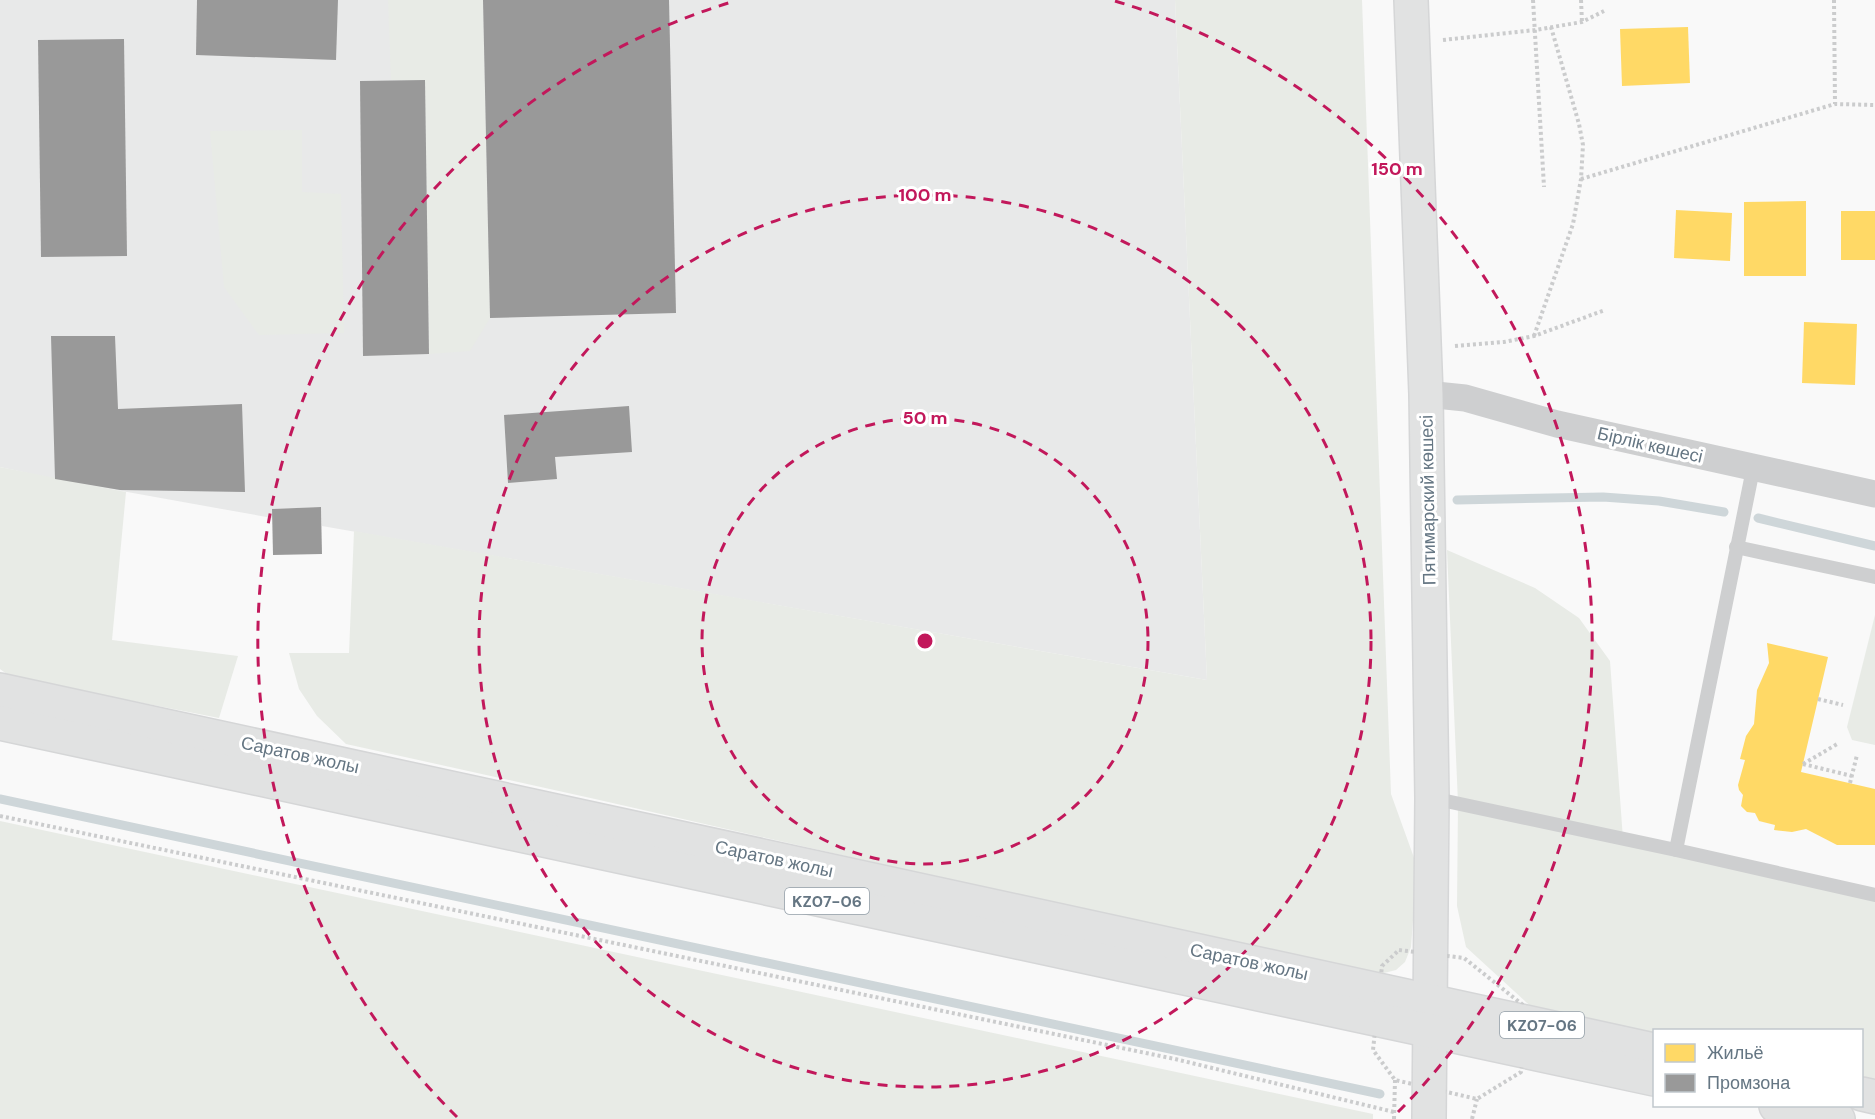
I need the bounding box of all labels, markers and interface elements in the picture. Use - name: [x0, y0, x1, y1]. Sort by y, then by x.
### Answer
- text: 150 m: [1371, 157, 1423, 181]
- text: 100 m: [898, 183, 952, 207]
- text: 50 m: [902, 406, 948, 430]
- street label: Пятимарский көшесі: [1415, 415, 1441, 585]
- street label: Бірлік көшесі: [1595, 421, 1705, 469]
- centre of rings: [915, 631, 935, 651]
- street label: Саратов жолы: [239, 731, 361, 779]
- street label: Саратов жолы: [713, 835, 835, 883]
- road number: KZ07-06: [785, 888, 869, 914]
- street label: Саратов жолы: [1188, 938, 1310, 986]
- road number: KZ07-06: [1500, 1012, 1584, 1038]
- legend: [1653, 1029, 1863, 1107]
- text: Жильё: [1707, 1041, 1764, 1065]
- text: Промзона: [1707, 1071, 1791, 1095]

